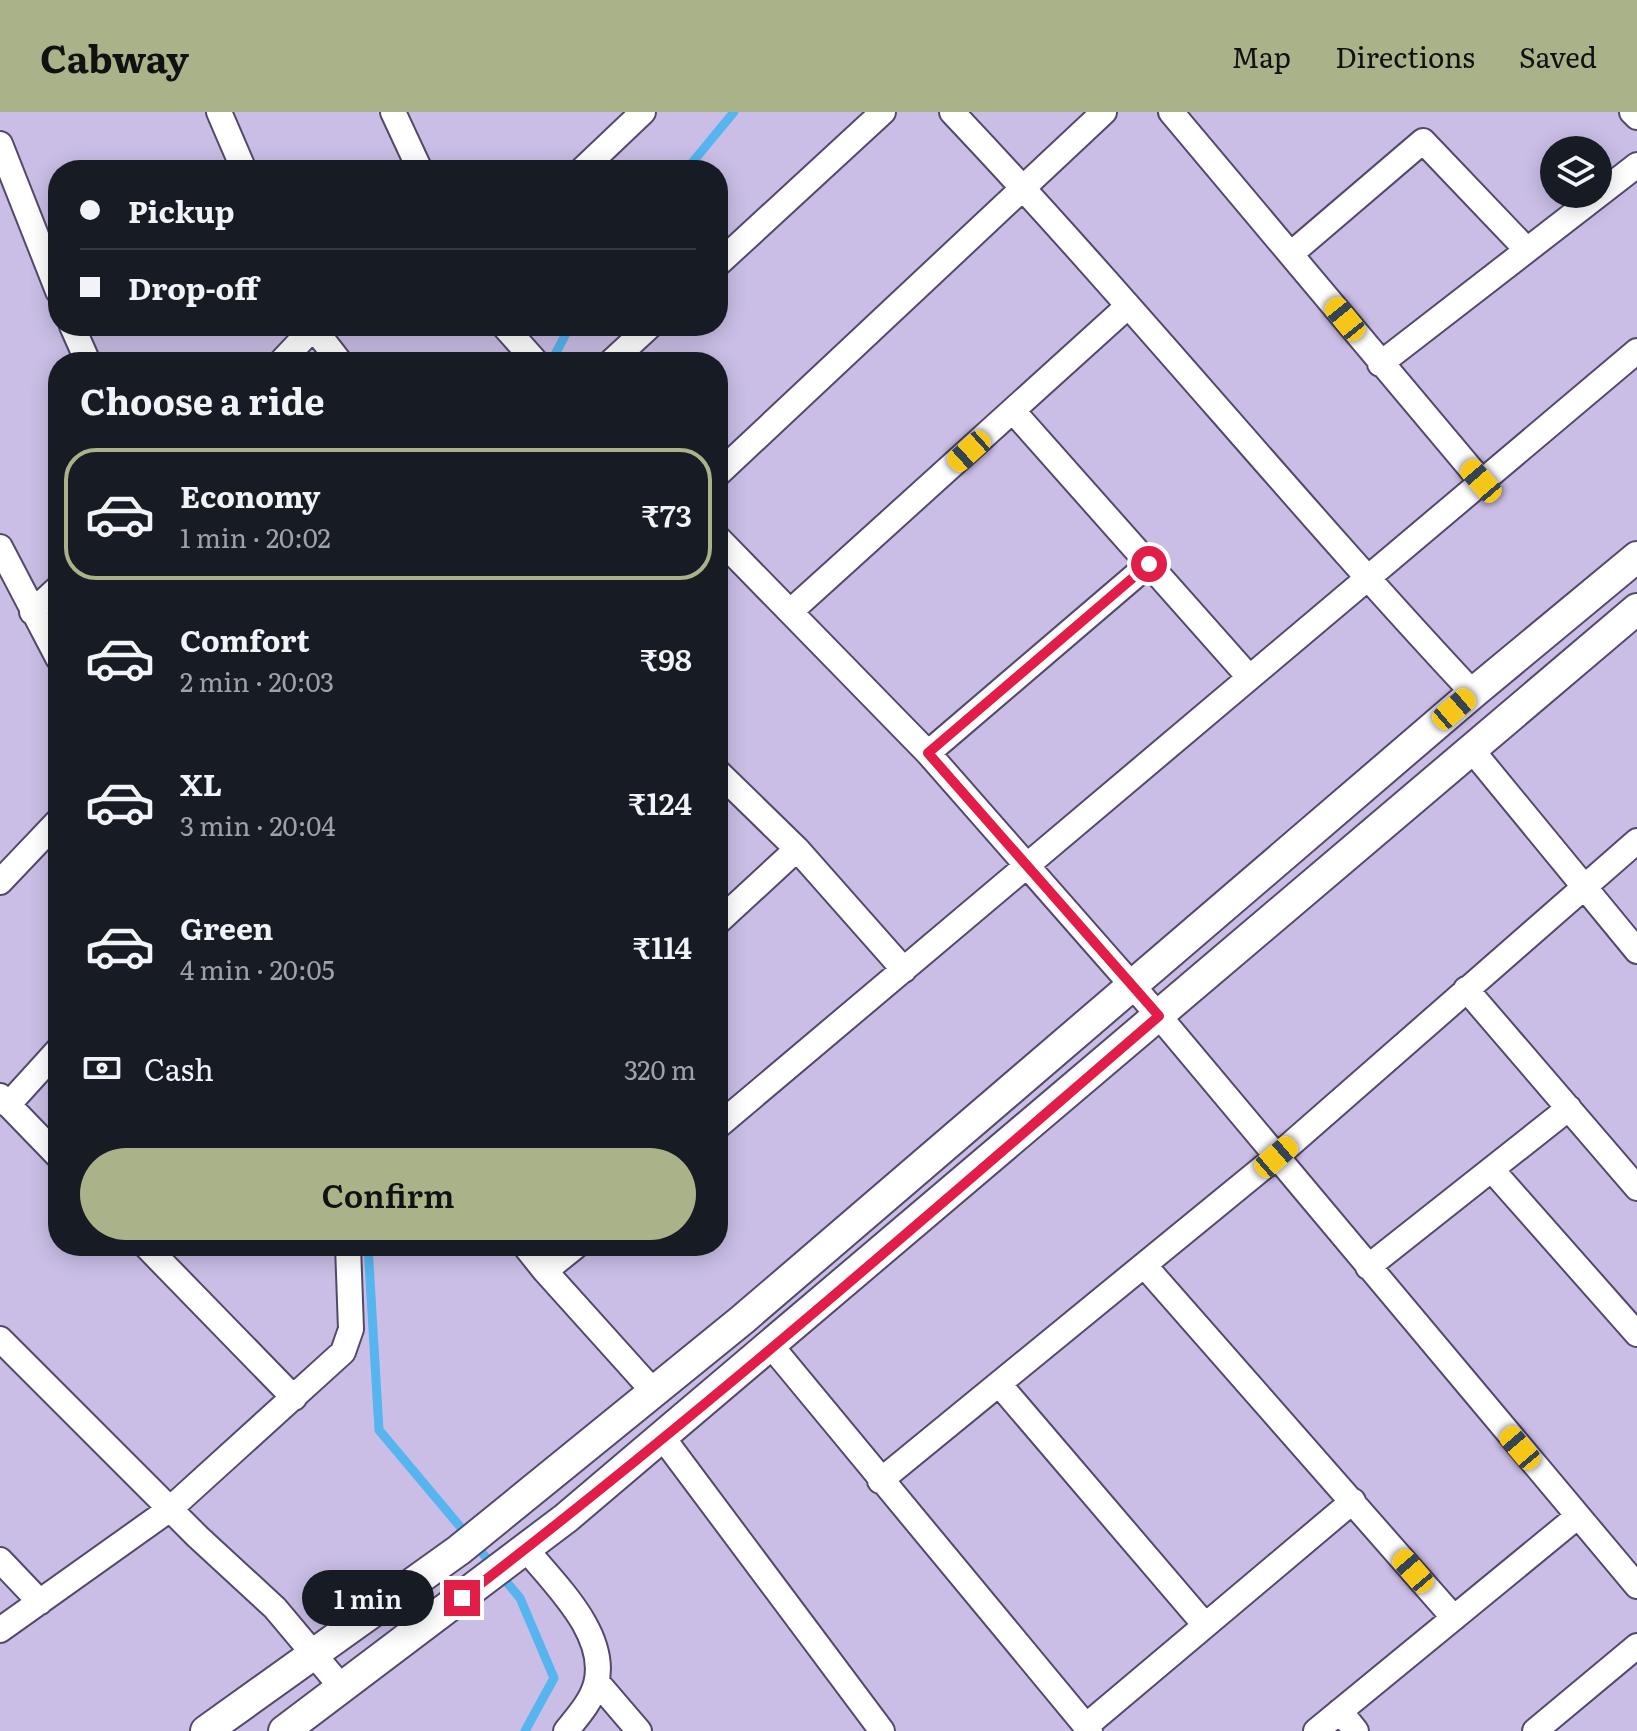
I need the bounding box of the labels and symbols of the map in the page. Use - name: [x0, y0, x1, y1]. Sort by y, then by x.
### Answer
- car: [1321, 293, 1369, 345]
- car: [943, 426, 995, 476]
- car: [1456, 455, 1506, 507]
- route start: [1131, 546, 1167, 582]
- car: [1428, 684, 1480, 734]
- car: [1250, 1132, 1302, 1182]
- car: [1495, 1422, 1545, 1474]
- car: [1388, 1545, 1438, 1597]
- callout: 1 min: [302, 1570, 434, 1626]
- route end: [444, 1580, 480, 1616]

